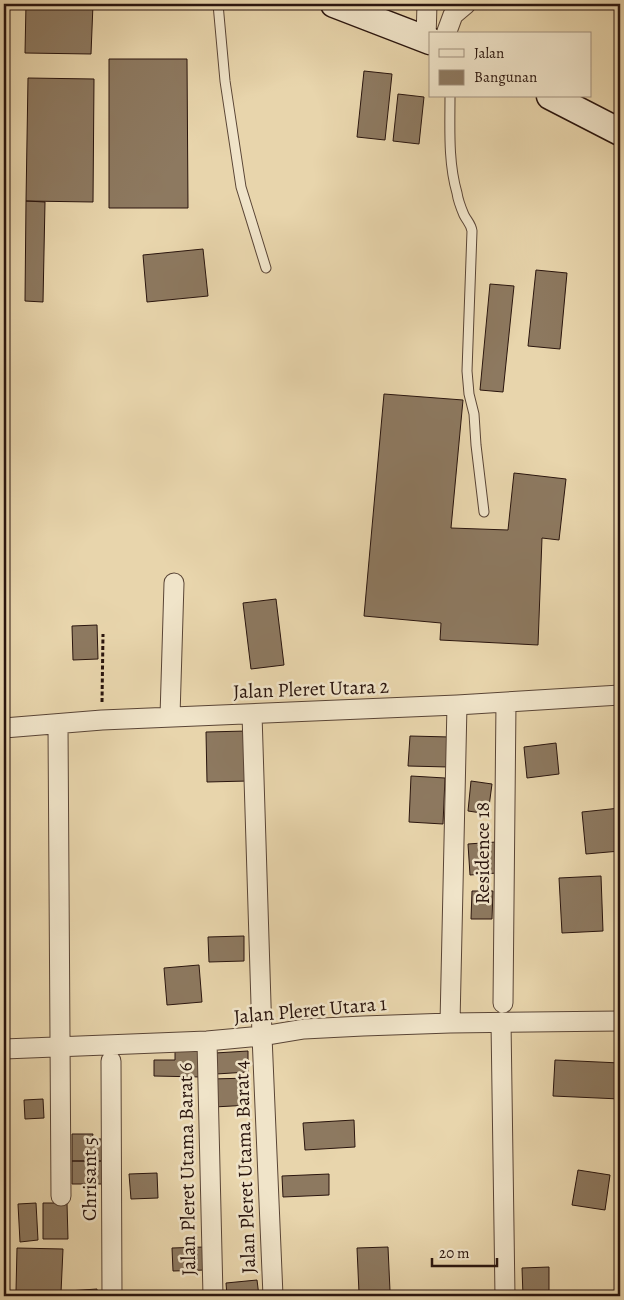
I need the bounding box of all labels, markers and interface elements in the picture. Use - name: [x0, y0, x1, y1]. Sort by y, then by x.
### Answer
- legend: [429, 32, 592, 98]
- text: Jalan: [474, 43, 504, 63]
- text: Bangunan: [474, 67, 537, 87]
- street label: Jalan Pleret Utara 2: [233, 673, 390, 705]
- street label: Residence 18: [469, 802, 496, 904]
- street label: Jalan Pleret Utara 1: [232, 990, 388, 1030]
- street label: Jalan Pleret Utama Barat 4: [228, 1060, 262, 1274]
- street label: Jalan Pleret Utama Barat 6: [172, 1062, 202, 1276]
- street label: Chrisant 5: [76, 1137, 103, 1221]
- scale bar: [432, 1235, 496, 1267]
- text: 20 m: [439, 1243, 470, 1263]

